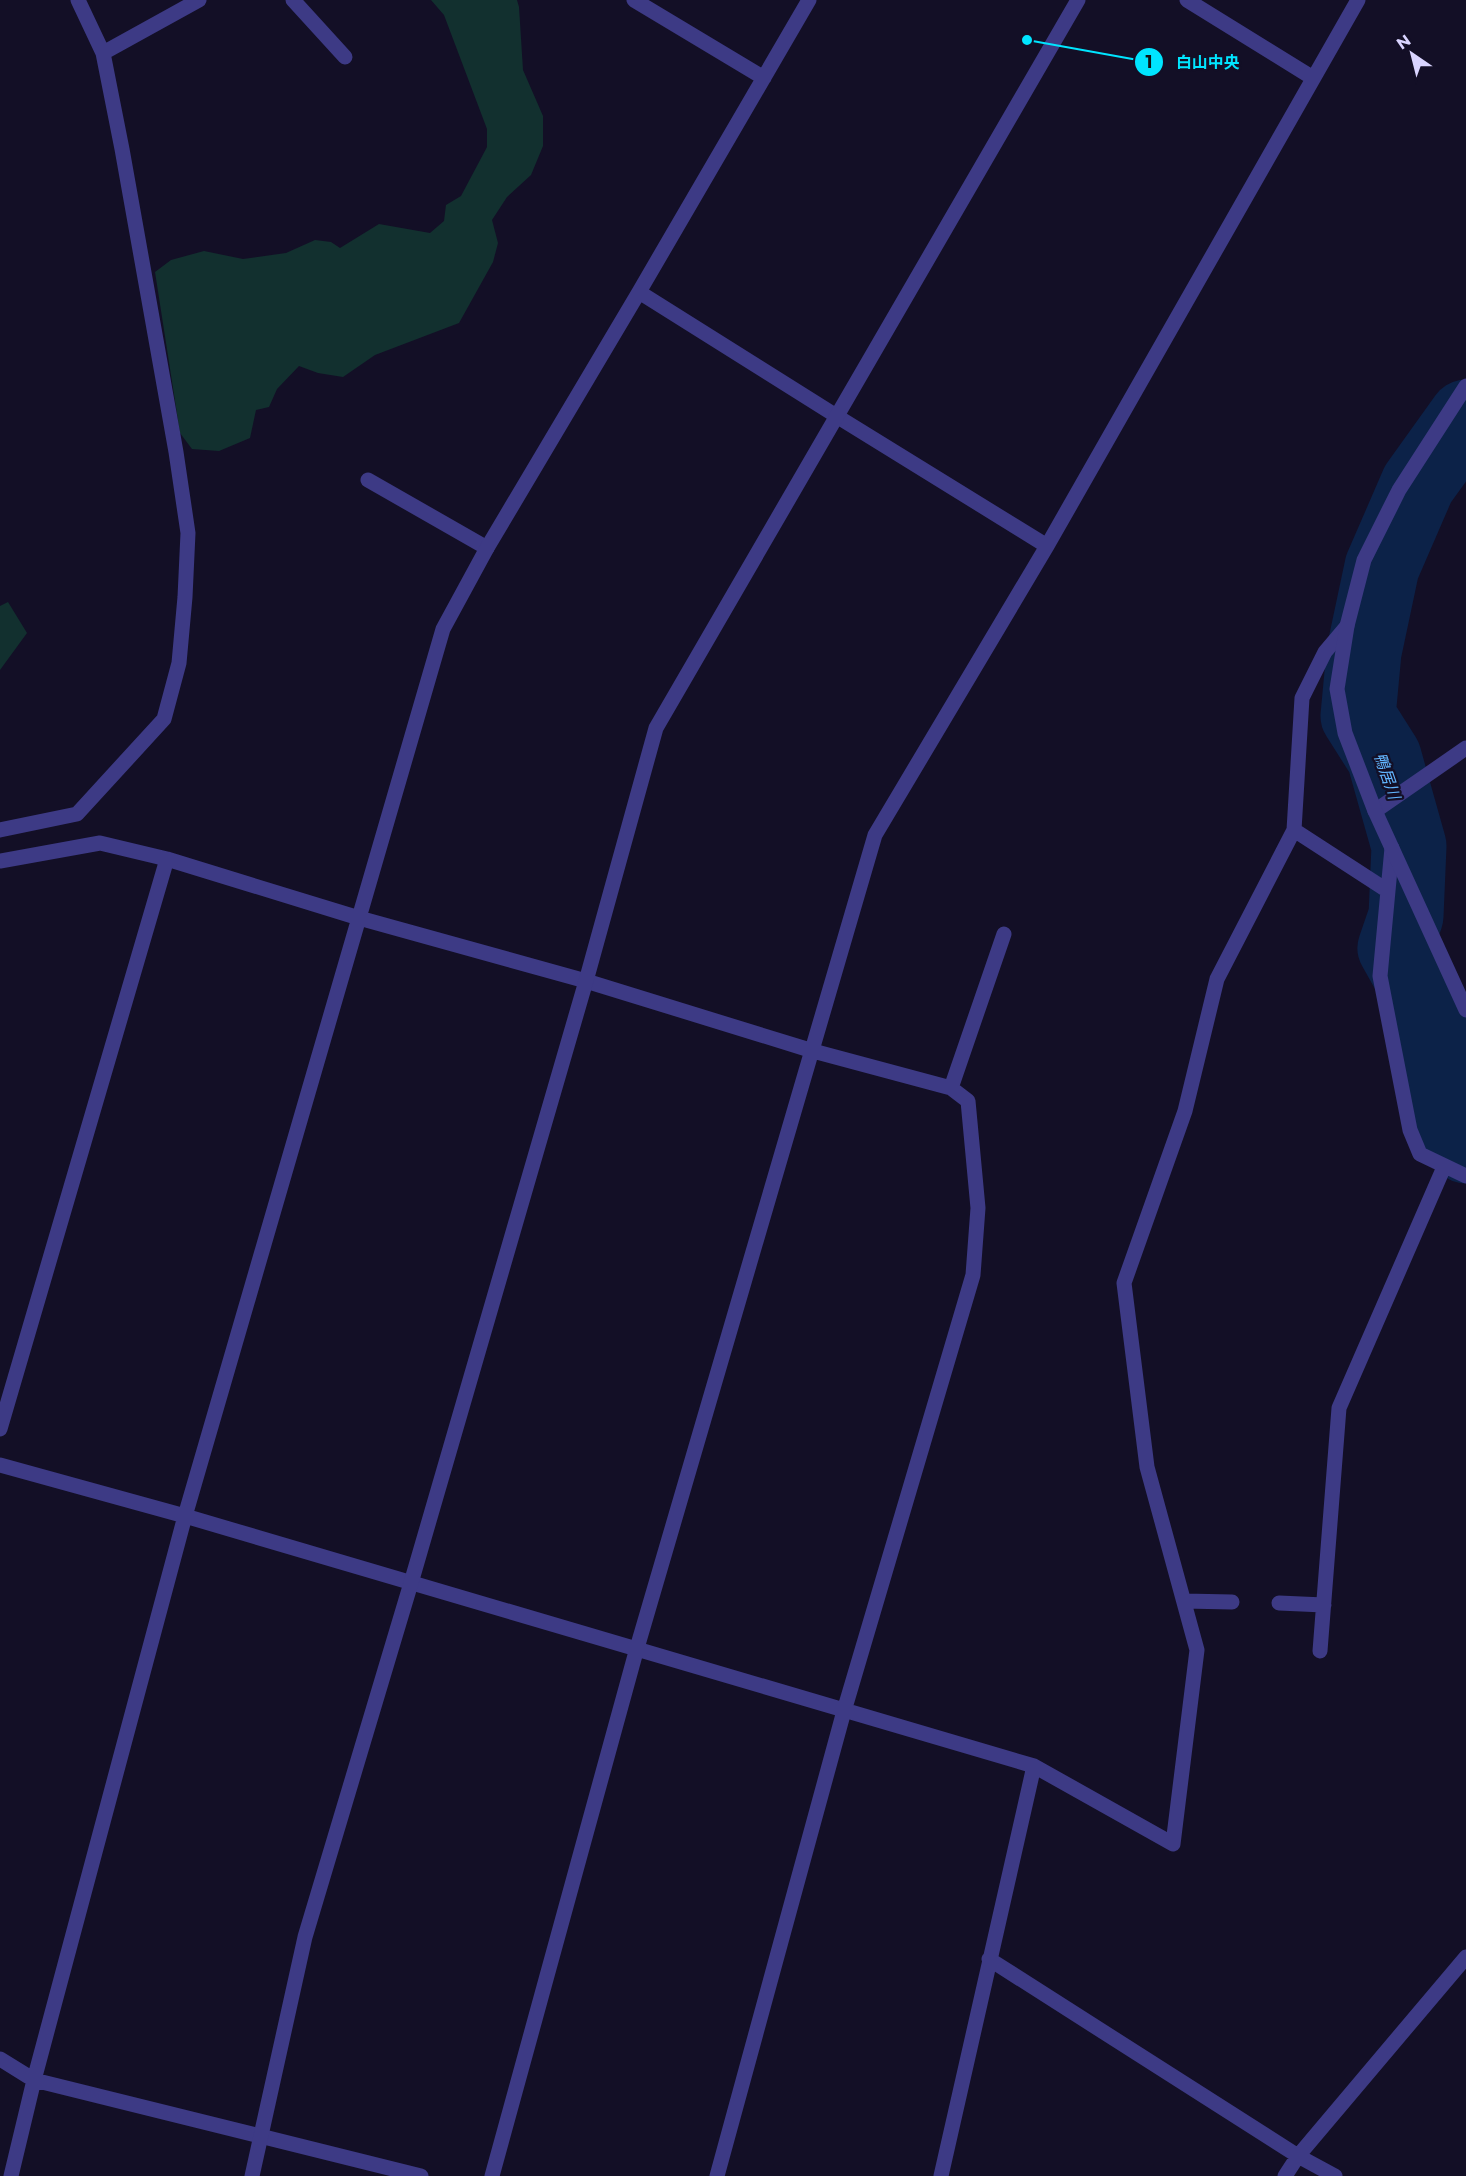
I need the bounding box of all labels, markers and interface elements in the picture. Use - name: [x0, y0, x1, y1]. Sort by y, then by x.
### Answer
- north arrow: [1382, 24, 1442, 84]
- text: N: [1393, 31, 1414, 54]
- callout: 白山中央: [1134, 45, 1252, 79]
- text: 1: [1145, 51, 1153, 73]
- text: 白山中央: [1176, 53, 1240, 72]
- water label: 鴨居川: [1370, 750, 1404, 804]

